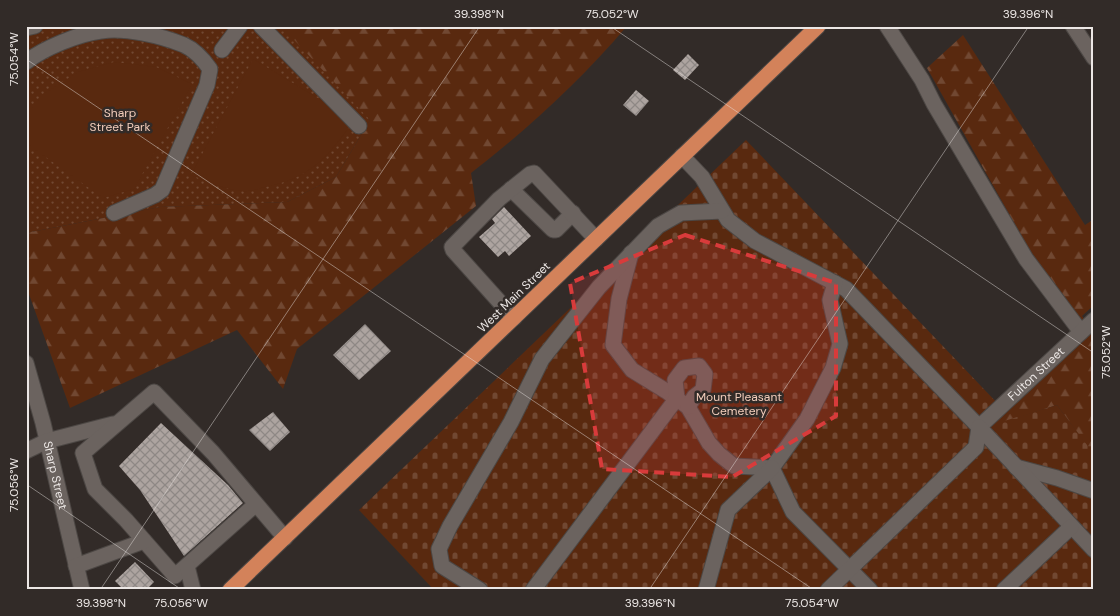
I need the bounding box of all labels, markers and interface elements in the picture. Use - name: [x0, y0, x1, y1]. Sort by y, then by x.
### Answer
- text: 39.398°N: [454, 6, 504, 22]
- text: 75.052°W: [585, 6, 639, 22]
- text: 39.396°N: [1003, 6, 1053, 22]
- text: 75.054°W: [6, 32, 22, 86]
- park label: Sharp Street Park: [90, 105, 150, 135]
- street label: West Main Street: [474, 258, 554, 336]
- text: 75.052°W: [1098, 325, 1114, 379]
- street label: Fulton Street: [1004, 343, 1068, 404]
- park label: Mount Pleasant Cemetery: [696, 389, 782, 419]
- street label: Sharp Street: [39, 439, 71, 511]
- text: 75.056°W: [6, 458, 22, 512]
- text: 39.398°N: [76, 595, 126, 611]
- text: 75.056°W: [154, 595, 208, 611]
- text: 39.396°N: [625, 595, 675, 611]
- text: 75.054°W: [785, 595, 839, 611]

